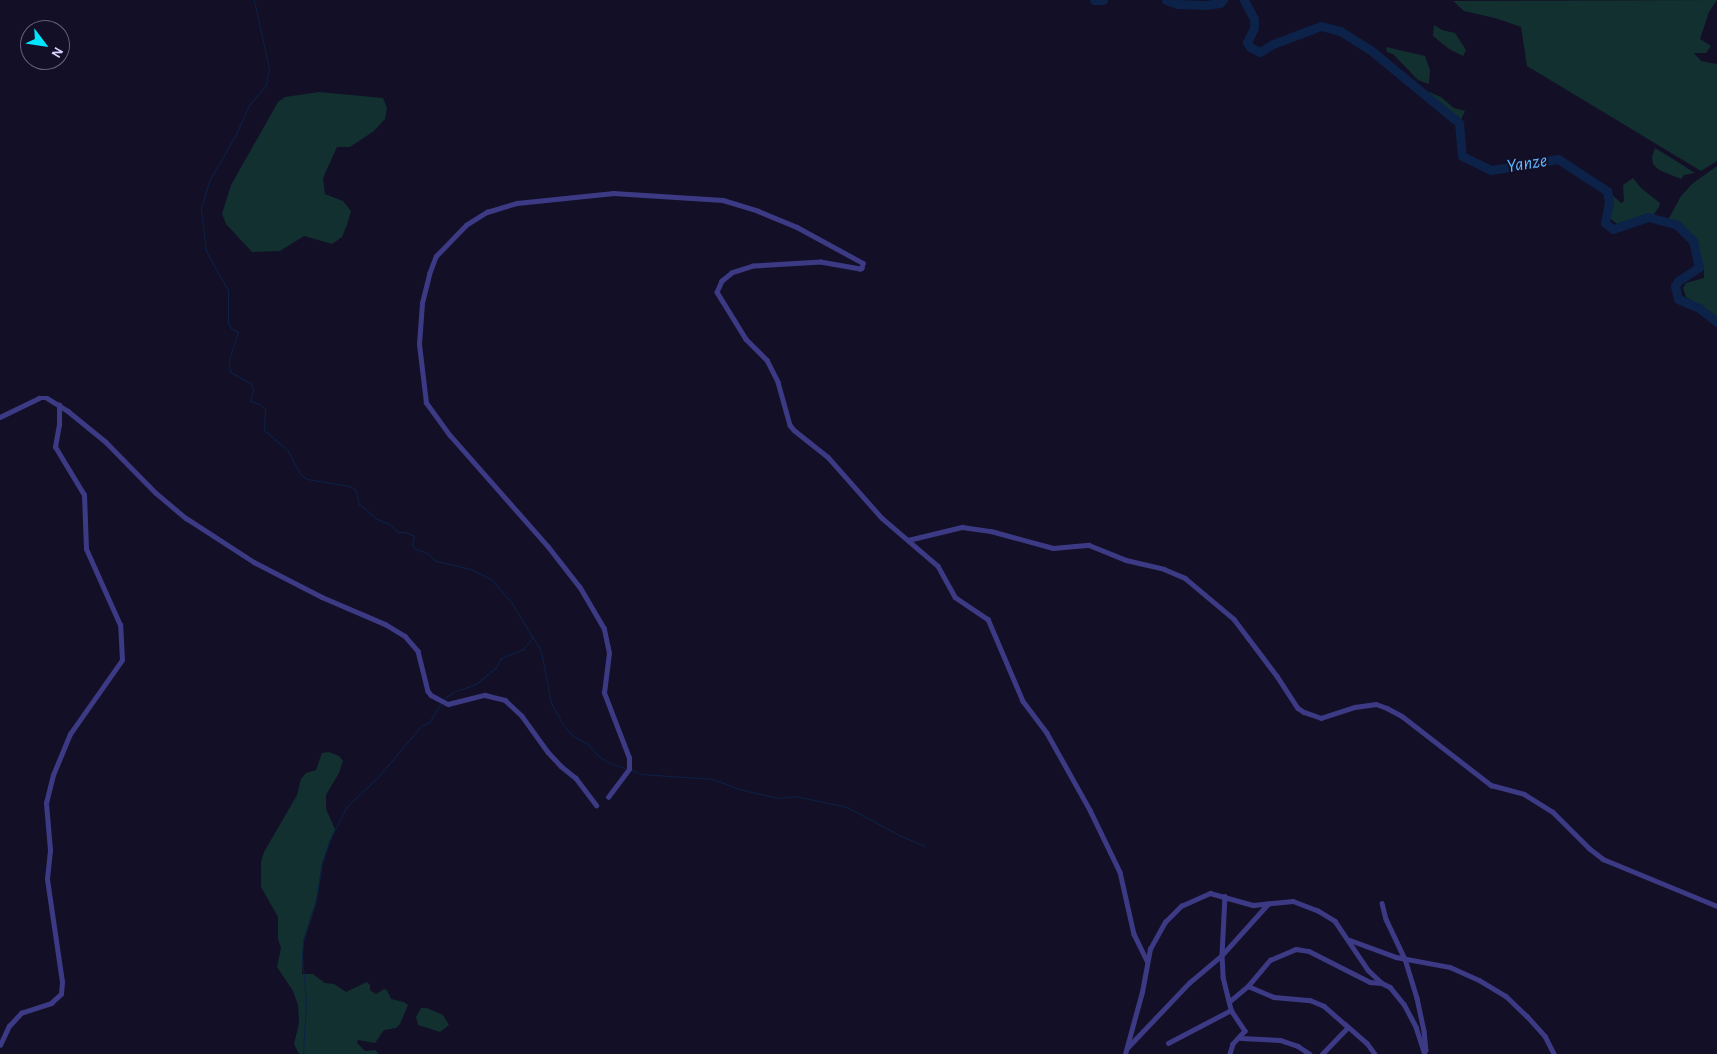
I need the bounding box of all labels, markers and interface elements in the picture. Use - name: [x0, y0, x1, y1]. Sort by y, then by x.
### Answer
- north arrow: [20, 20, 70, 70]
- text: N: [48, 44, 66, 60]
- water label: Yanze: [1505, 150, 1549, 178]

